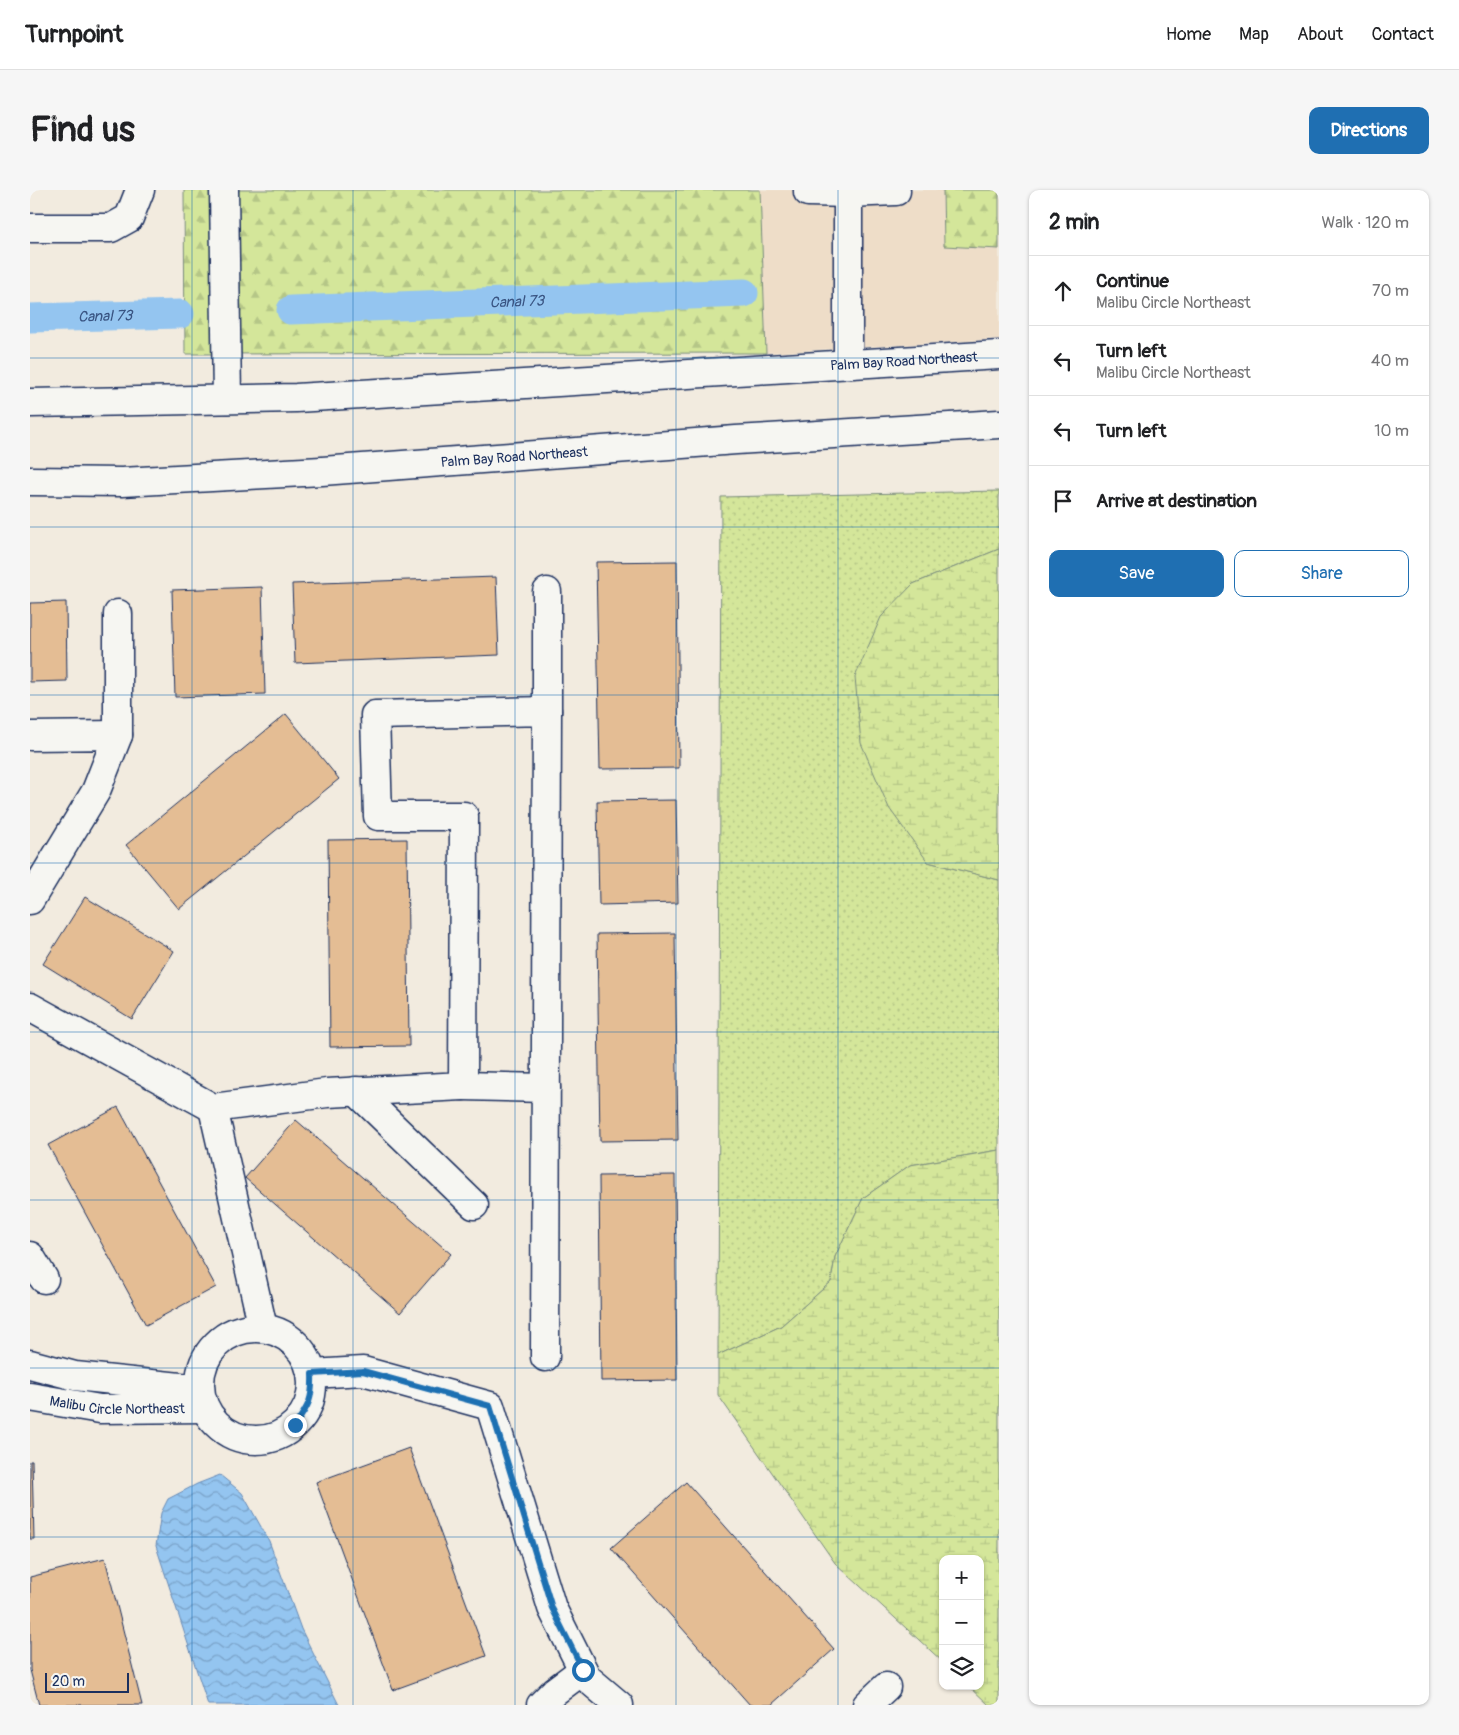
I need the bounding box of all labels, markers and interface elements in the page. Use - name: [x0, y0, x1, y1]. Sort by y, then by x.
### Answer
- text: Turnpoint: [25, 20, 123, 49]
- text: Home: [1166, 23, 1211, 46]
- text: Map: [1239, 23, 1269, 46]
- text: About: [1297, 23, 1343, 46]
- text: Contact: [1371, 23, 1434, 46]
- button: Directions: [1309, 107, 1429, 154]
- text: Find us: [30, 108, 135, 152]
- text: 2 min: [1049, 209, 1099, 236]
- text: Walk · 120 m: [1321, 213, 1409, 233]
- text: Continue: [1096, 269, 1169, 293]
- icon: ahead: [1049, 277, 1077, 305]
- text: 70 m: [1372, 281, 1409, 301]
- water label: Canal 73: [489, 291, 546, 312]
- text: Malibu Circle Northeast: [1096, 293, 1251, 313]
- water label: Canal 73: [78, 306, 134, 326]
- text: Turn left: [1096, 339, 1166, 363]
- icon: left: [1049, 347, 1077, 375]
- street label: Palm Bay Road Northeast: [830, 348, 978, 374]
- text: 40 m: [1371, 351, 1409, 371]
- text: Malibu Circle Northeast: [1096, 363, 1251, 383]
- icon: left: [1049, 417, 1077, 445]
- text: Turn left: [1096, 419, 1166, 443]
- text: 10 m: [1374, 421, 1409, 441]
- street label: Palm Bay Road Northeast: [440, 443, 589, 471]
- icon: arrive: [1049, 487, 1077, 515]
- text: Arrive at destination: [1096, 489, 1257, 513]
- button: Save: [1049, 550, 1224, 597]
- button: Share: [1234, 550, 1409, 597]
- street label: Malibu Circle Northeast: [48, 1392, 185, 1418]
- route end: [284, 1414, 307, 1437]
- map controls: [939, 1555, 984, 1690]
- button: +: [939, 1555, 984, 1600]
- button: −: [939, 1600, 984, 1645]
- button: layers: [939, 1645, 984, 1690]
- route start: [572, 1659, 595, 1682]
- scale bar: [45, 1670, 129, 1693]
- text: 20 m: [52, 1673, 85, 1690]

